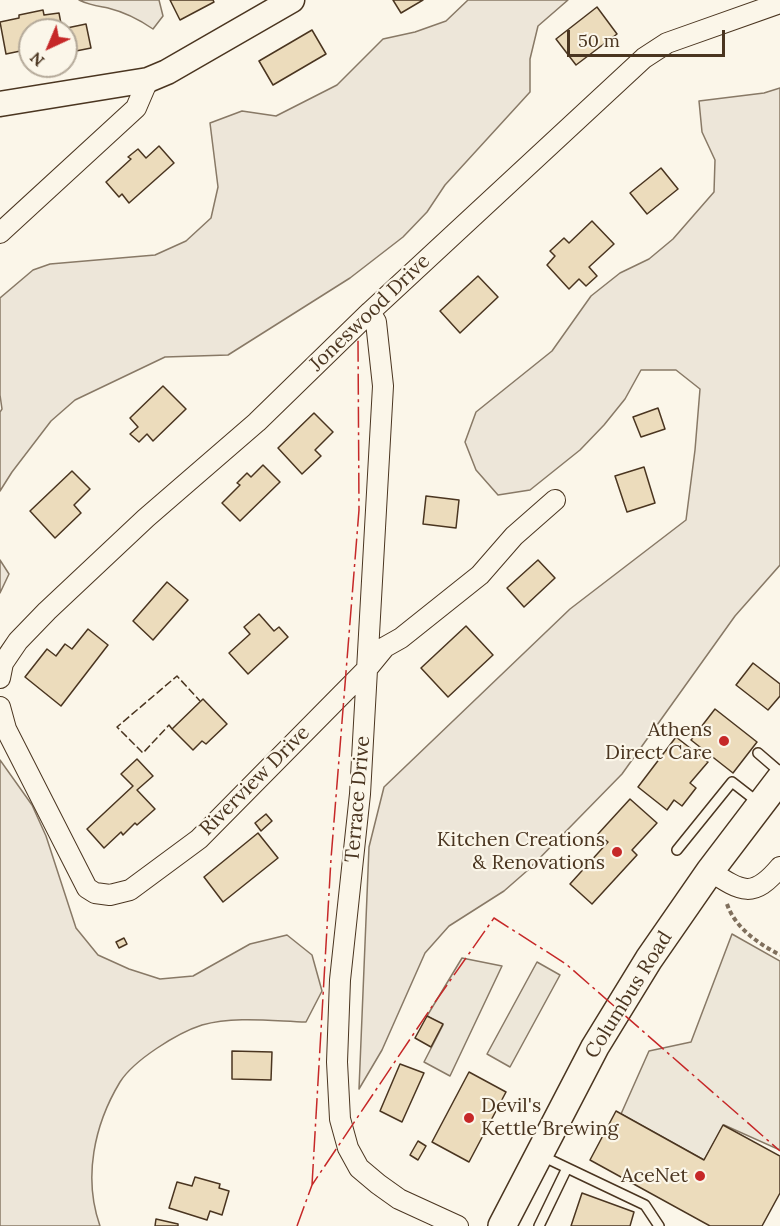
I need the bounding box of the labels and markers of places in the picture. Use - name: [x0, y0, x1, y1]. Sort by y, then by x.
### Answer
- place label: Athens Direct Care: [605, 718, 712, 765]
- marker: Athens Direct Care: [717, 734, 731, 748]
- place label: Kitchen Creations & Renovations: [437, 828, 605, 875]
- marker: Kitchen Creations & Renovations: [610, 845, 624, 859]
- place label: Devil's Kettle Brewing: [481, 1094, 619, 1141]
- marker: Devil's Kettle Brewing: [462, 1111, 476, 1125]
- place label: AceNet: [621, 1164, 688, 1188]
- marker: AceNet: [693, 1169, 707, 1183]

